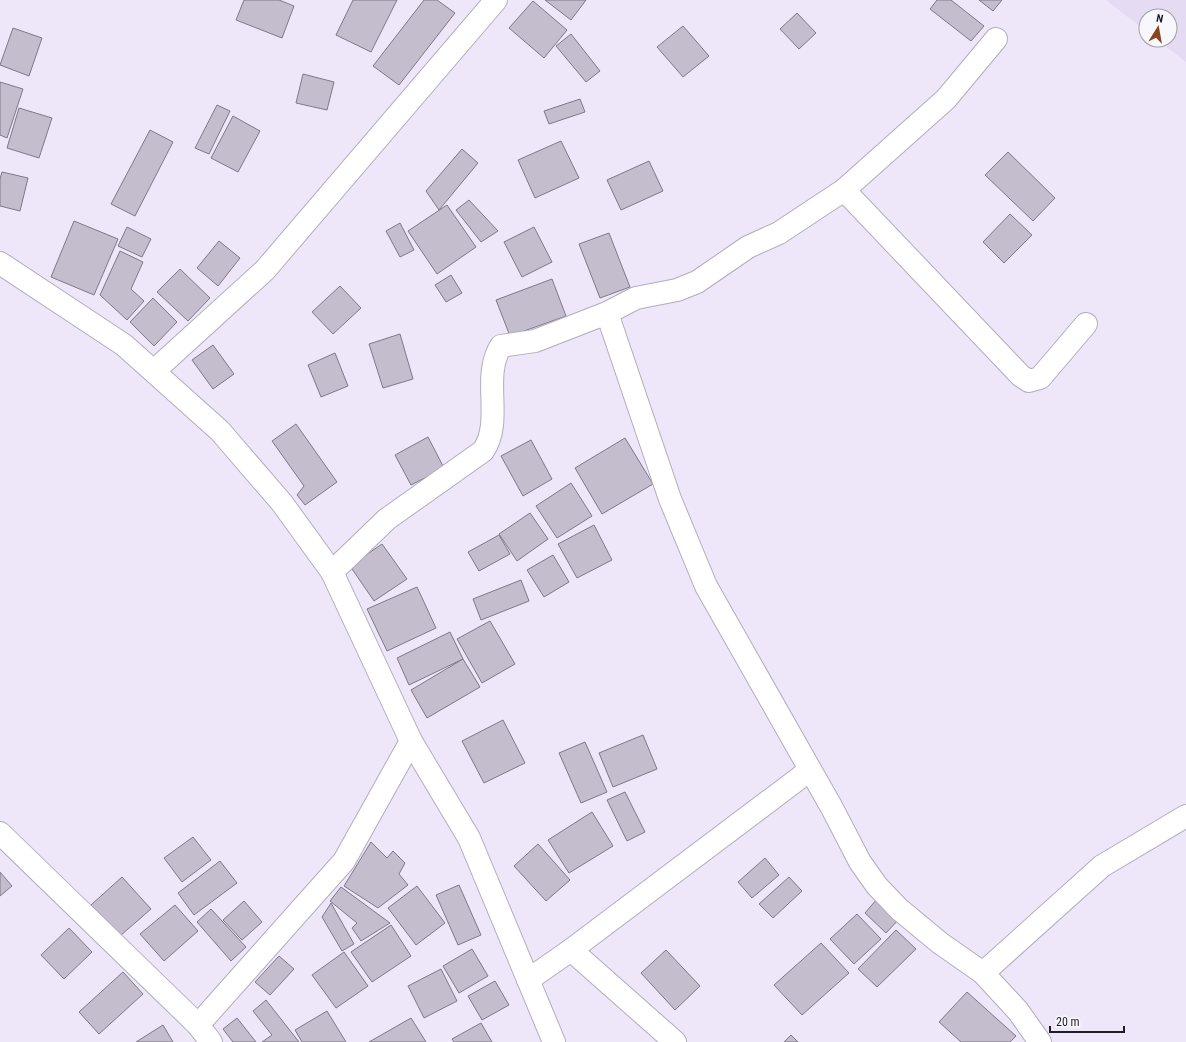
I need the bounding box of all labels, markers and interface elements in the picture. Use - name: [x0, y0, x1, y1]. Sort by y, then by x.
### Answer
- north arrow: [1138, 8, 1178, 48]
- text: N: [1155, 12, 1165, 26]
- scale bar: [1050, 1008, 1124, 1034]
- text: 20 m: [1056, 1015, 1080, 1029]

